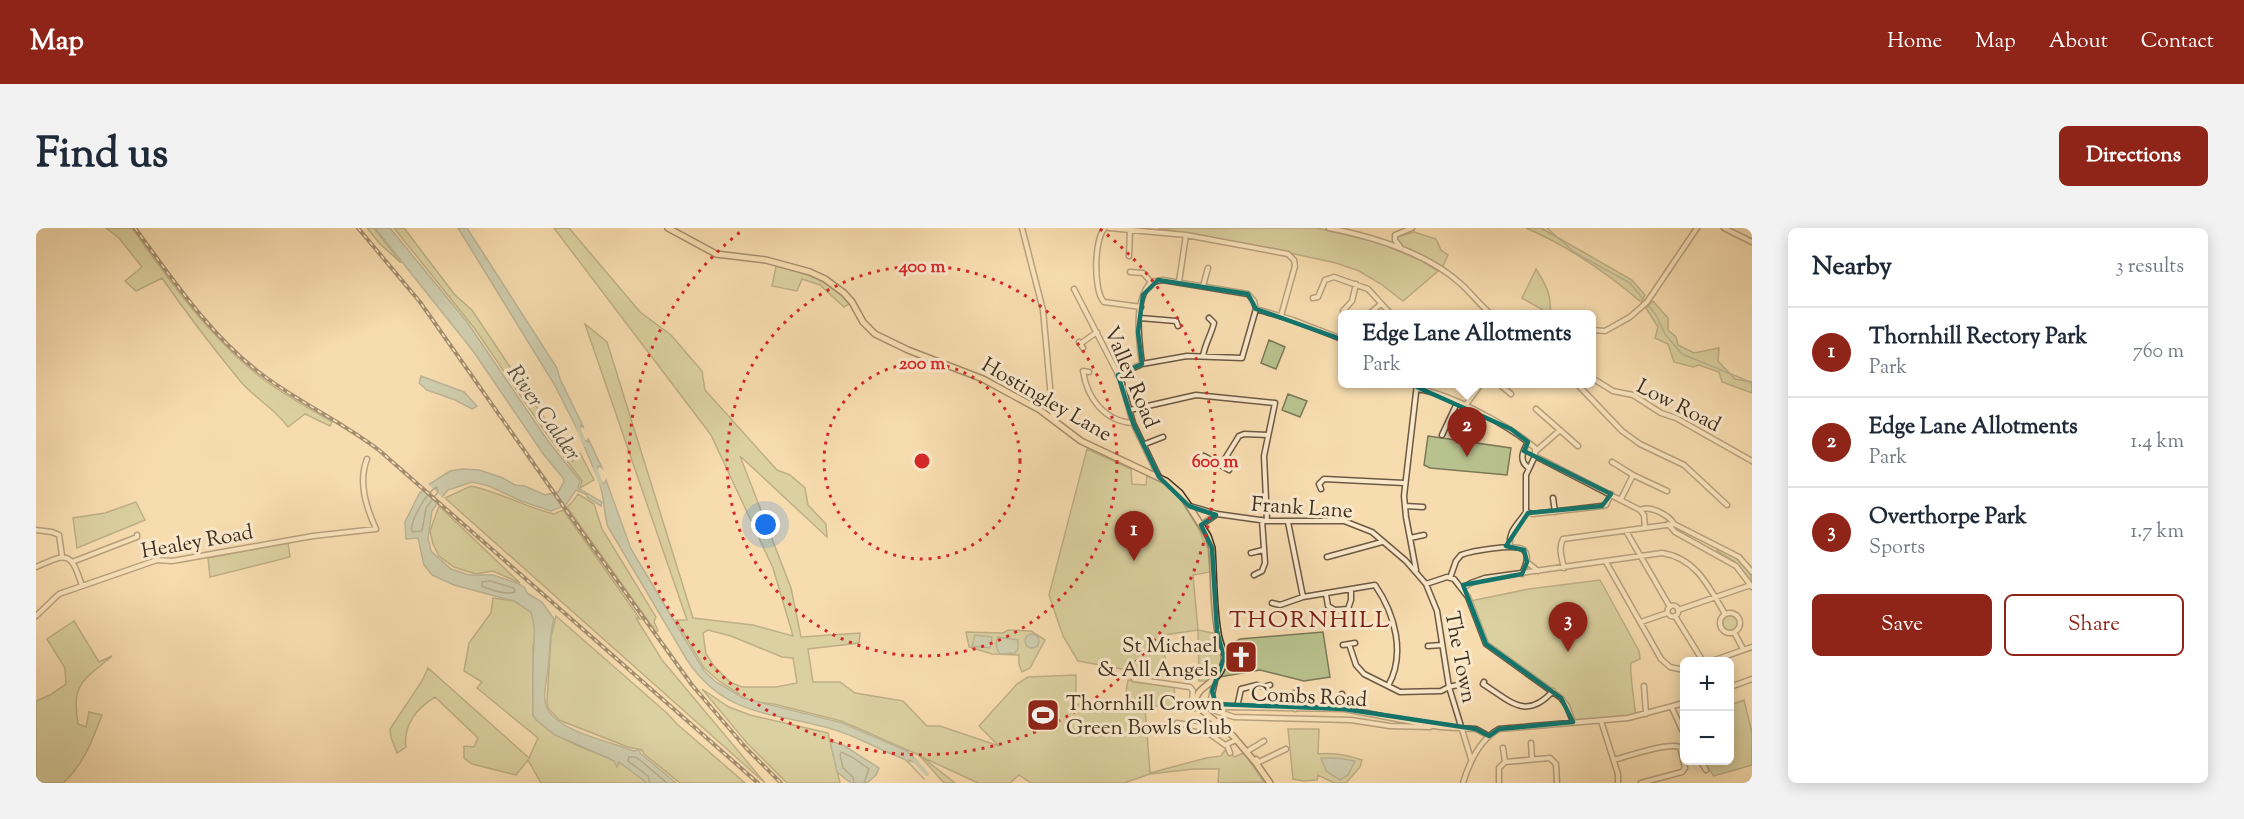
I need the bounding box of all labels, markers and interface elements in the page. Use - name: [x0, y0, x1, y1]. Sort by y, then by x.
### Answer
- text: Map: [30, 22, 84, 62]
- text: Home: [1887, 27, 1942, 57]
- text: Map: [1975, 27, 2016, 57]
- text: About: [2049, 27, 2108, 57]
- text: Contact: [2141, 27, 2214, 57]
- text: Find us: [36, 126, 168, 186]
- button: Directions: [2059, 126, 2208, 186]
- text: Nearby: [1812, 249, 1892, 286]
- text: 3 results: [2115, 253, 2184, 282]
- text: 400 m: [898, 255, 945, 281]
- popup: [1338, 310, 1596, 388]
- text: Edge Lane Allotments: [1363, 319, 1571, 351]
- street label: Valley Road: [1095, 322, 1165, 434]
- text: Thornhill Rectory Park: [1869, 322, 2087, 354]
- text: 1: [1828, 338, 1835, 367]
- text: 760 m: [2133, 338, 2184, 367]
- street label: Hostingley Lane: [975, 351, 1117, 450]
- text: Park: [1363, 351, 1401, 380]
- text: 200 m: [899, 352, 945, 378]
- text: Park: [1869, 354, 1907, 383]
- water label: River Calder: [498, 359, 588, 469]
- street label: Low Road: [1631, 373, 1726, 441]
- pin: 2: [1448, 408, 1486, 457]
- text: Edge Lane Allotments: [1869, 412, 2078, 444]
- text: 2: [1827, 428, 1836, 457]
- text: 1.4 km: [2130, 428, 2184, 457]
- text: Park: [1869, 444, 1907, 473]
- text: 600 m: [1192, 450, 1238, 476]
- centre of rings: [912, 451, 932, 471]
- street label: Frank Lane: [1250, 490, 1354, 528]
- text: Overthorpe Park: [1869, 502, 2027, 534]
- your location: [751, 510, 780, 539]
- pin: 1: [1114, 512, 1154, 561]
- street label: Healey Road: [139, 518, 256, 568]
- text: 3: [1827, 518, 1836, 547]
- text: 1.7 km: [2130, 518, 2184, 547]
- text: Sports: [1869, 534, 1925, 563]
- button: Save: [1812, 594, 1992, 656]
- button: Share: [2004, 594, 2184, 656]
- pin: 3: [1548, 602, 1588, 652]
- district label: THORNHILL: [1229, 604, 1391, 638]
- street label: The Town: [1435, 609, 1483, 706]
- place label: St Michael & All Angels: [1097, 632, 1218, 686]
- church icon: St Michael & All Angels: [1223, 639, 1259, 675]
- map controls: [1680, 657, 1734, 765]
- button: +: [1680, 657, 1734, 711]
- street label: Combs Road: [1250, 680, 1368, 716]
- place label: Thornhill Crown Green Bowls Club: [1066, 690, 1232, 744]
- sports icon: Thornhill Crown Green Bowls Club: [1025, 697, 1061, 733]
- button: −: [1680, 711, 1734, 765]

